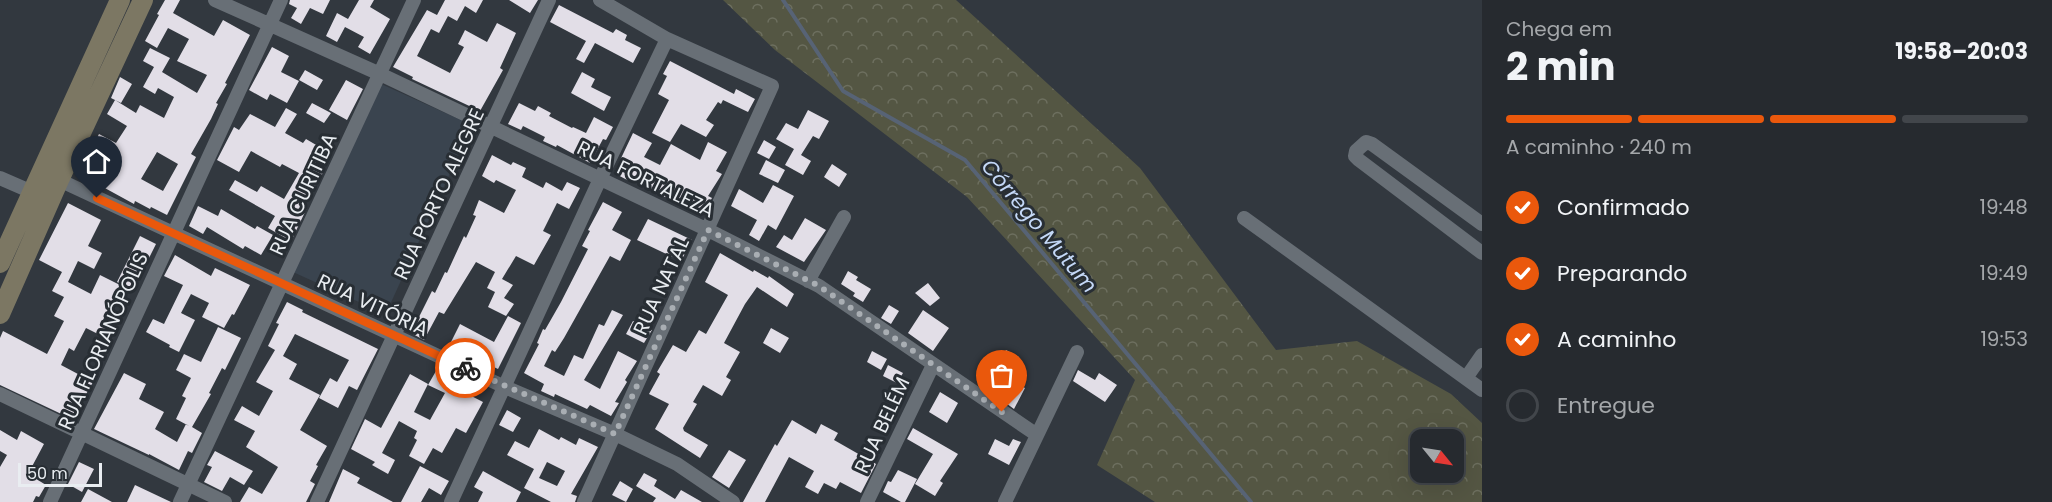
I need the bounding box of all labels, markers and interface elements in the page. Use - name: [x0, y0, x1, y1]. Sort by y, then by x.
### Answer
- text: Chega em: [1506, 15, 1612, 43]
- text: 19:58–20:03: [1895, 36, 2028, 67]
- text: 2 min: [1506, 39, 1616, 94]
- street label: RUA PORTO ALEGRE: [387, 104, 491, 284]
- street label: RUA CURITIBA: [262, 128, 344, 260]
- text: A caminho · 240 m: [1506, 133, 1692, 161]
- street label: RUA FORTALEZA: [572, 134, 720, 224]
- pin: [71, 136, 122, 198]
- icon: home: [80, 145, 113, 178]
- water label: Córrego Mutum: [975, 153, 1104, 299]
- icon: check: [1506, 191, 1539, 224]
- text: Confirmado: [1557, 192, 1690, 223]
- text: 19:48: [1980, 193, 2028, 221]
- street label: RUA NATAL: [626, 232, 696, 339]
- street label: RUA FLORIANÓPOLIS: [51, 248, 155, 434]
- icon: check: [1506, 257, 1539, 290]
- text: Preparando: [1557, 258, 1687, 289]
- text: 19:49: [1980, 259, 2028, 287]
- street label: RUA VITÓRIA: [313, 267, 433, 343]
- icon: check: [1506, 323, 1539, 356]
- text: A caminho: [1557, 324, 1676, 355]
- text: 19:53: [1980, 325, 2028, 353]
- courier: [435, 338, 495, 398]
- pin: [976, 350, 1027, 412]
- icon: bike: [449, 352, 482, 385]
- icon: bag: [985, 359, 1018, 392]
- street label: RUA BELÉM: [848, 372, 916, 478]
- text: Entregue: [1557, 390, 1655, 421]
- north arrow: [1410, 429, 1464, 483]
- map controls: [1410, 429, 1464, 483]
- scale bar: [18, 460, 102, 488]
- text: 50 m: [27, 462, 68, 485]

